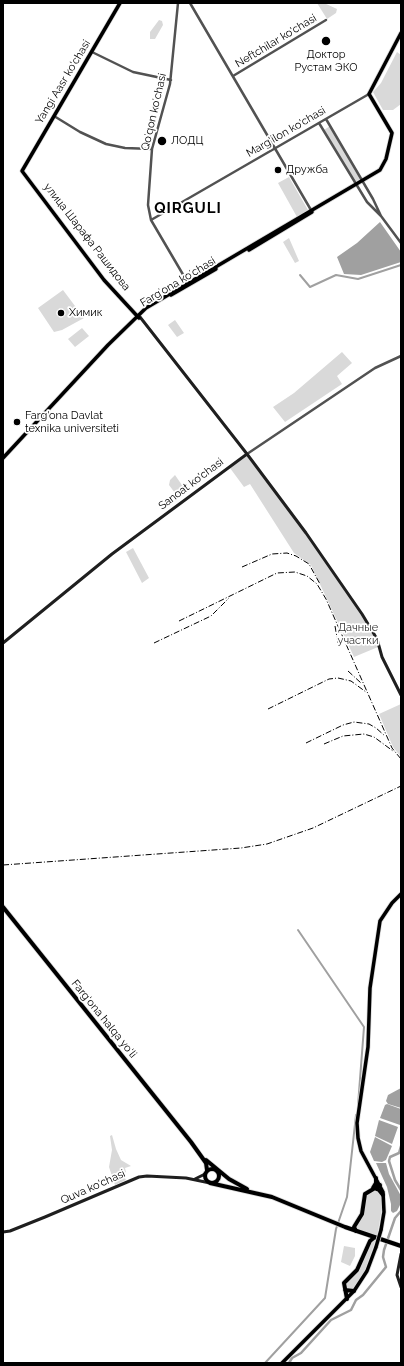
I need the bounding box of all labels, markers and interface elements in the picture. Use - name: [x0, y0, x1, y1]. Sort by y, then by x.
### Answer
- street label: Neftchilar ko'chasi: [233, 12, 319, 70]
- marker: Доктор Рустам ЭКО: [320, 35, 332, 47]
- street label: Yangi Aasr ko'chasi: [33, 38, 93, 126]
- place label: Доктор Рустам ЭКО: [294, 48, 358, 74]
- street label: Qoʻqon koʻchasi: [139, 72, 169, 152]
- street label: Marg'ilon ko'chasi: [244, 104, 328, 160]
- place label: ЛОДЦ: [171, 134, 204, 148]
- marker: ЛОДЦ: [156, 135, 168, 147]
- place label: Дружба: [286, 163, 328, 177]
- marker: Дружба: [273, 165, 283, 175]
- street label: улица Шарафа Рашидова: [41, 181, 133, 293]
- district label: QIRGULI: [154, 199, 222, 217]
- street label: Fargʻona koʻchasi: [138, 254, 218, 310]
- place label: Химик: [69, 306, 102, 320]
- marker: Химик: [56, 308, 66, 318]
- place label: Farg'ona Davlat texnika universiteti: [25, 409, 119, 435]
- marker: Farg'ona Davlat texnika universiteti: [12, 417, 22, 427]
- street label: Sanoat ko'chasi: [156, 455, 226, 513]
- park label: Дачные участки: [337, 621, 379, 647]
- street label: Farg‘ona halqa yo‘li: [68, 977, 140, 1061]
- street label: Quva ko'chasi: [59, 1167, 127, 1207]

